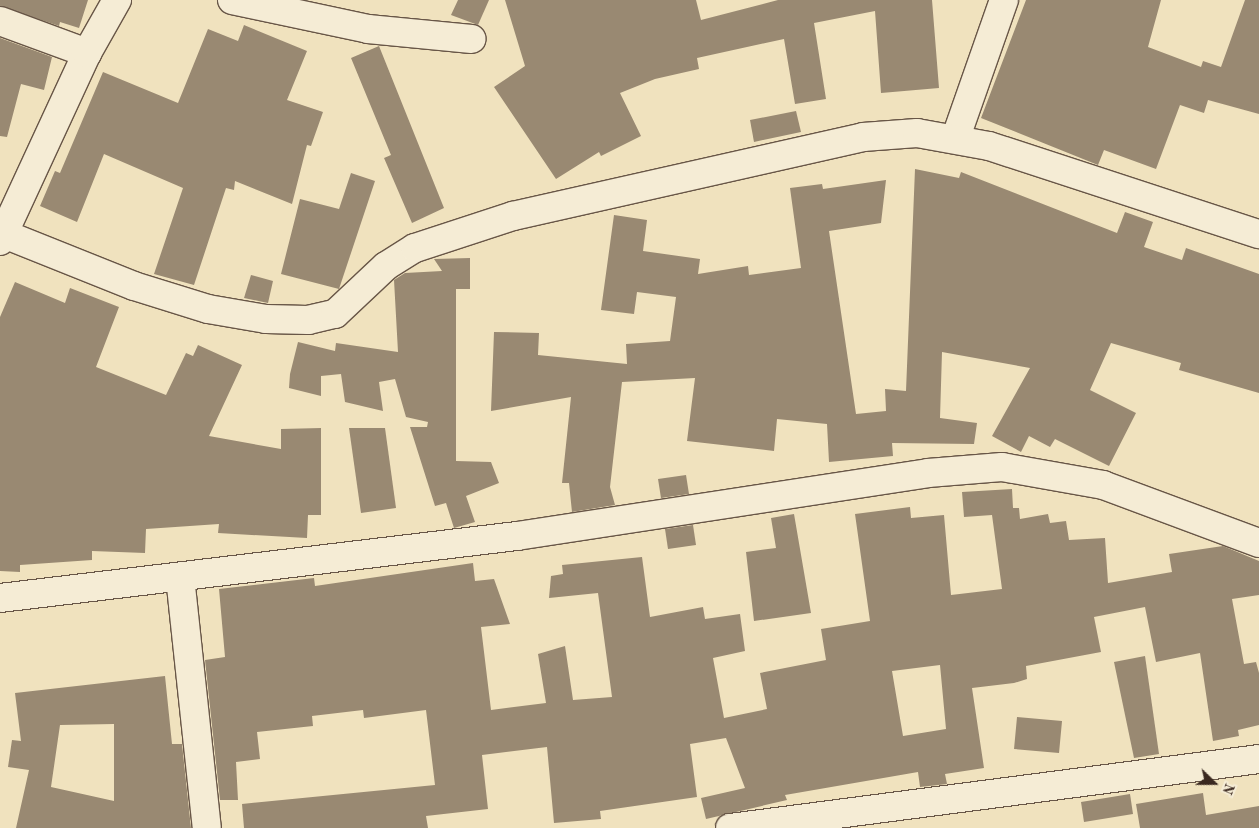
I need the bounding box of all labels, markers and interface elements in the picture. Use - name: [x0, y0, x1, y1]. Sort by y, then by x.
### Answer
- north arrow: [1189, 758, 1239, 808]
- text: N: [1219, 781, 1236, 796]

